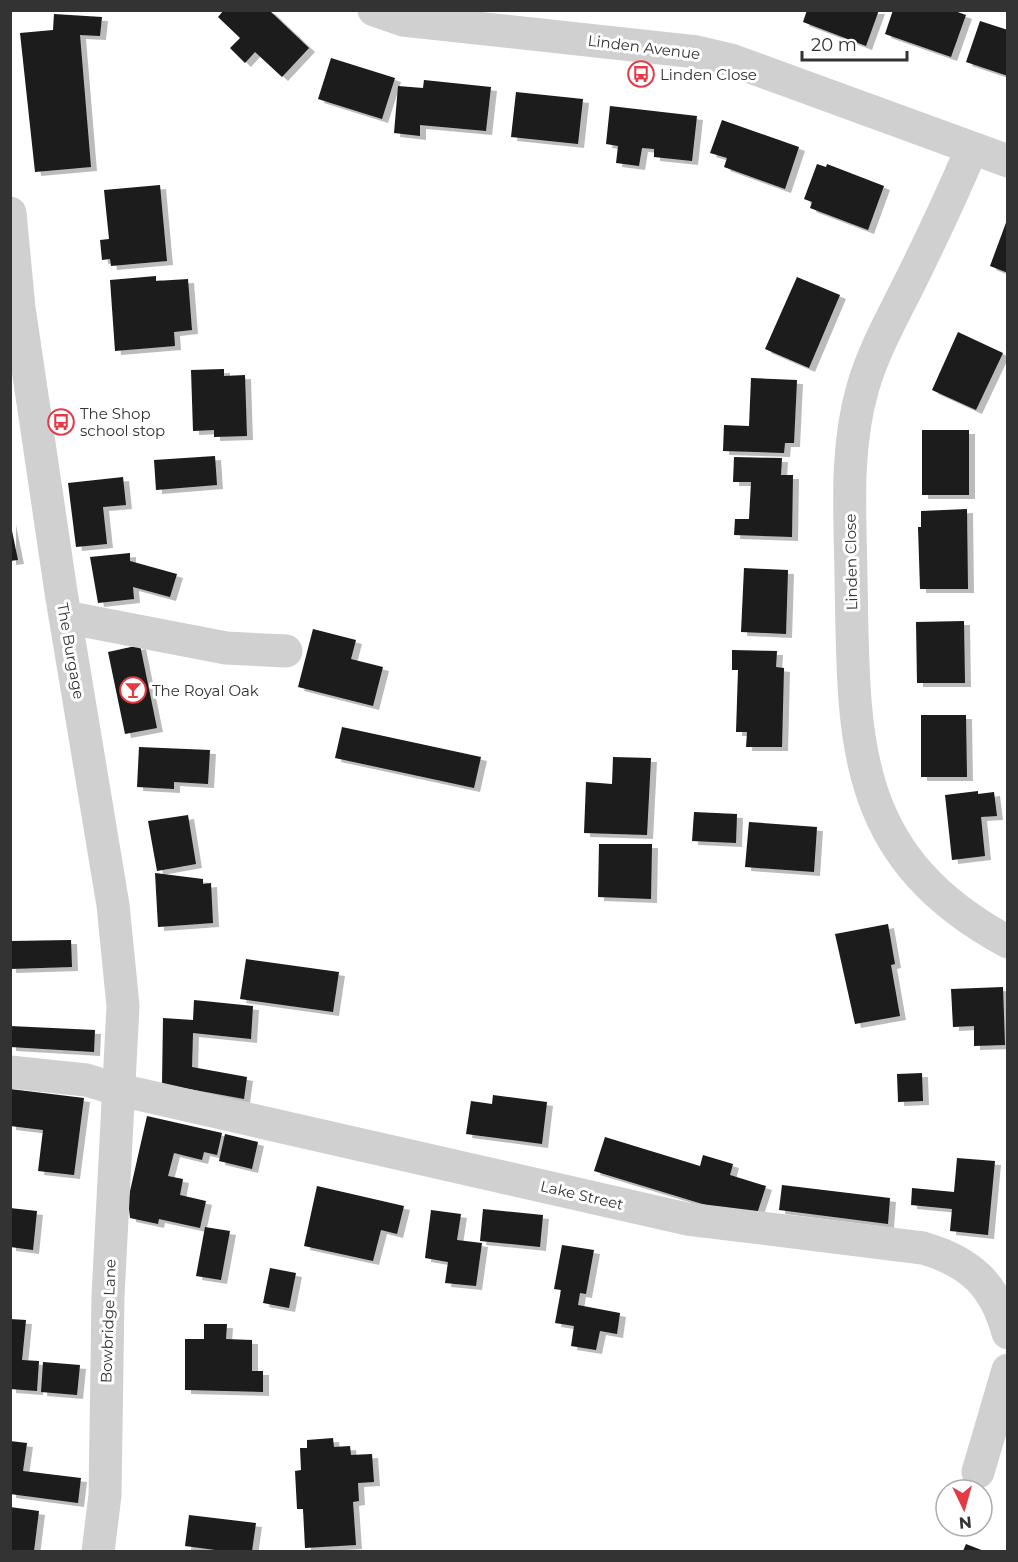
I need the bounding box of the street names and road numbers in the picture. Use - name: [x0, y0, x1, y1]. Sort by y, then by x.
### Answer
- street label: Linden Avenue: [587, 31, 701, 63]
- street label: Linden Close: [841, 513, 861, 611]
- street label: The Burgage: [53, 601, 89, 701]
- street label: Lake Street: [539, 1176, 625, 1214]
- street label: Bowbridge Lane: [96, 1259, 120, 1383]

